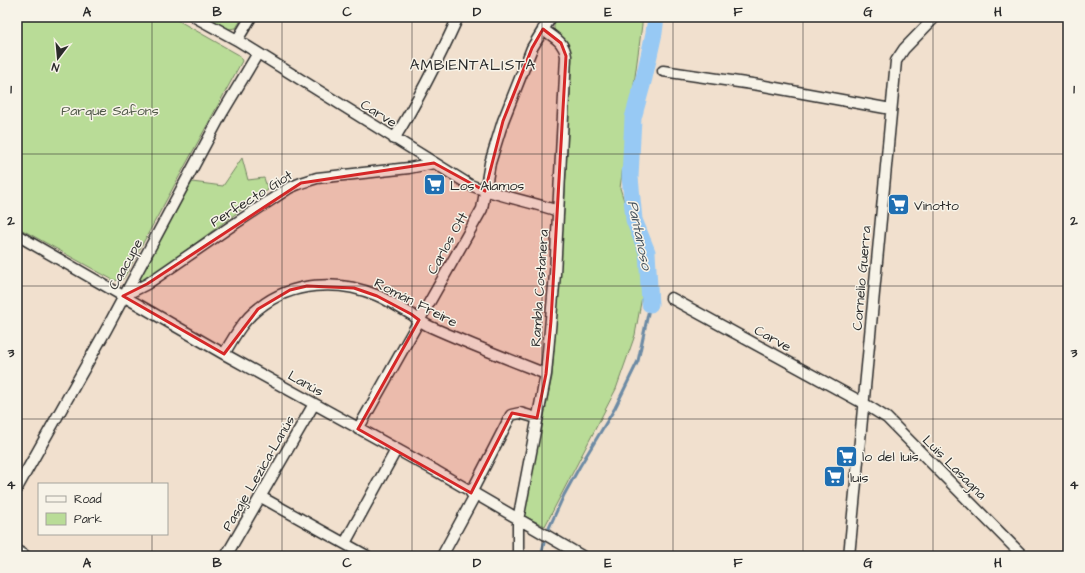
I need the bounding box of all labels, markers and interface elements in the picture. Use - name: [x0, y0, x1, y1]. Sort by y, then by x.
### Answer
- text: A: [83, 3, 92, 21]
- text: B: [212, 3, 222, 21]
- text: C: [342, 3, 352, 21]
- text: D: [473, 3, 482, 21]
- text: E: [604, 3, 612, 21]
- text: F: [733, 3, 743, 21]
- text: G: [863, 3, 873, 21]
- text: H: [994, 3, 1002, 21]
- north arrow: [38, 38, 78, 78]
- district label: AMBIENTALISTA: [410, 55, 536, 76]
- text: N: [50, 59, 61, 75]
- text: 1: [10, 80, 12, 98]
- text: 1: [1073, 80, 1075, 98]
- street label: Carve: [356, 95, 401, 133]
- park label: Parque Safons: [61, 101, 159, 121]
- street label: Perfecto Giot: [207, 165, 297, 232]
- supermarket icon: Los Alamos: [422, 172, 448, 198]
- place label: Los Alamos: [450, 176, 524, 196]
- supermarket icon: Vinotto: [886, 192, 912, 218]
- place label: Vinotto: [914, 196, 959, 216]
- water label: Pantanoso: [622, 199, 657, 273]
- street label: Carlos Ott: [423, 209, 473, 278]
- text: 2: [6, 212, 15, 230]
- text: 2: [1069, 212, 1078, 230]
- street label: Cornelio Guerra: [847, 225, 877, 331]
- street label: Rambla Costanera: [526, 229, 554, 348]
- street label: Caacupe: [104, 235, 148, 294]
- street label: Román Freire: [371, 273, 461, 333]
- street label: Carve: [750, 321, 795, 357]
- text: 3: [7, 344, 15, 362]
- text: 3: [1070, 344, 1078, 362]
- street label: Lanús: [284, 366, 327, 402]
- street label: Pasaje Lezica-Lanús: [218, 412, 300, 535]
- street label: Luis Lasagna: [918, 431, 991, 504]
- supermarket icon: lo del luis: [834, 443, 860, 469]
- place label: lo del luis: [862, 447, 919, 467]
- supermarket icon: luis: [822, 464, 848, 490]
- place label: luis: [850, 468, 868, 488]
- text: 4: [7, 476, 16, 494]
- text: 4: [1070, 476, 1079, 494]
- legend: [38, 483, 168, 535]
- text: Road: [74, 491, 102, 508]
- text: Park: [74, 511, 102, 528]
- text: A: [83, 554, 92, 572]
- text: B: [212, 554, 222, 572]
- text: C: [342, 554, 352, 572]
- text: D: [473, 554, 482, 572]
- text: E: [604, 554, 612, 572]
- text: F: [733, 554, 743, 572]
- text: G: [863, 554, 873, 572]
- text: H: [994, 554, 1002, 572]

